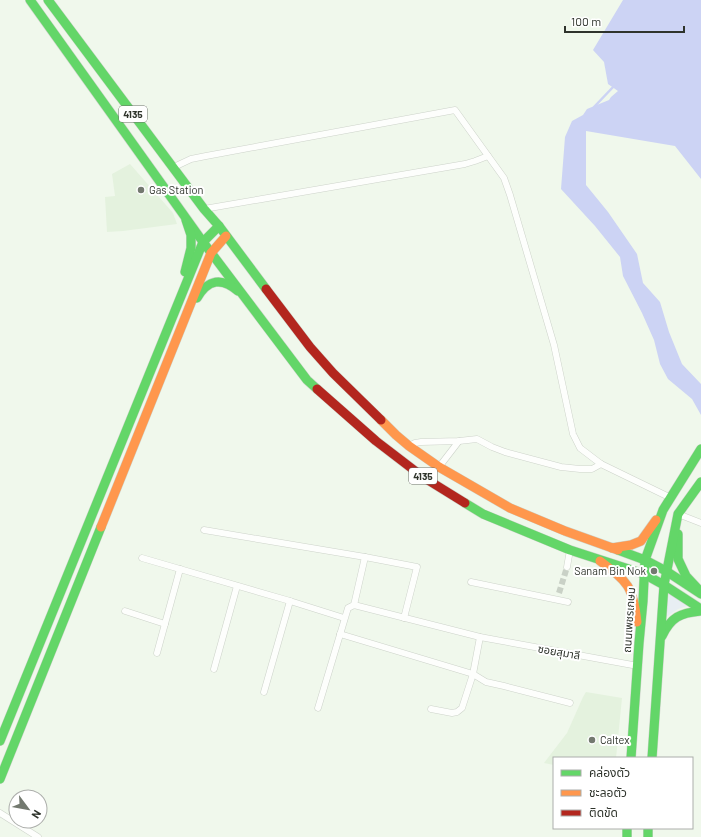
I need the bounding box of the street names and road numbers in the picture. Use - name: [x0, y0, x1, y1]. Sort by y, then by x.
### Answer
- road number: 4135: [119, 106, 147, 122]
- road number: 4135: [409, 468, 437, 484]
- street label: ถนนเพชรเกษม: [620, 587, 637, 653]
- street label: ซอยสุมาลี: [537, 641, 581, 663]

